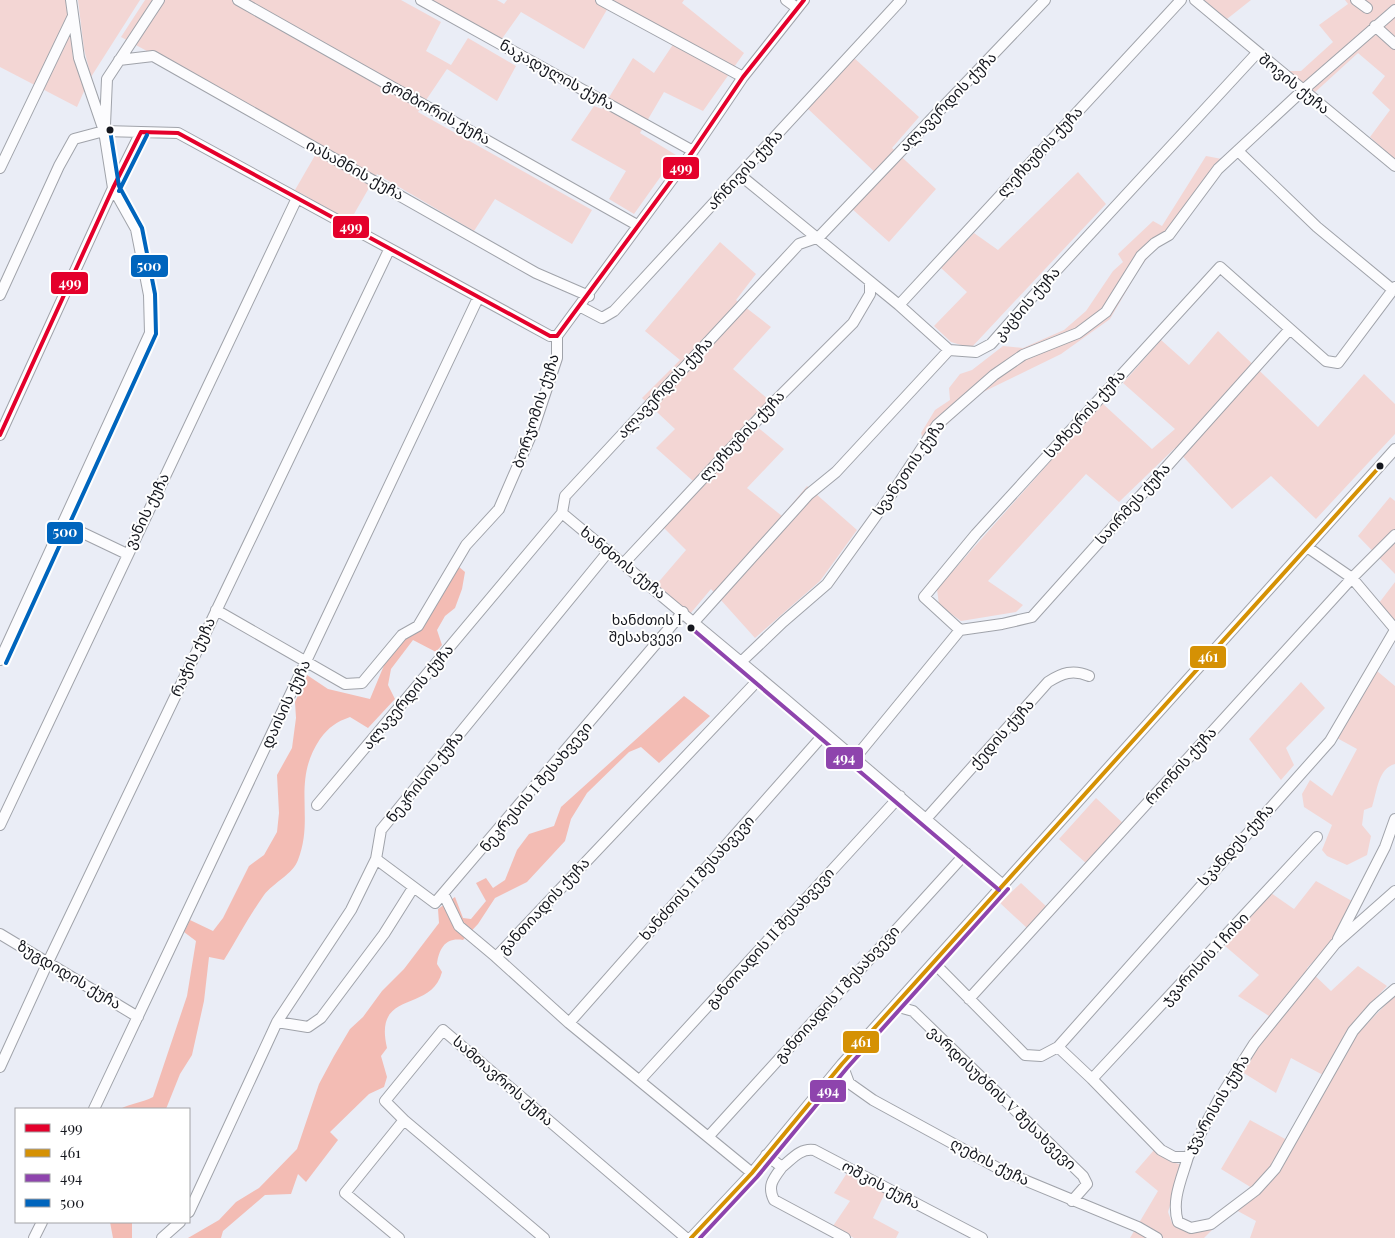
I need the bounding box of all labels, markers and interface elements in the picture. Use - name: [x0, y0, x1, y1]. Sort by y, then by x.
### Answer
- street label: ნაკადულის ქუჩა: [496, 34, 619, 114]
- street label: ალავერდის ქუჩა: [894, 47, 1000, 156]
- street label: შოვის ქუჩა: [1255, 48, 1334, 118]
- street label: გომბორის ქუჩა: [380, 73, 495, 149]
- street label: ლეჩხუმის ქუჩა: [992, 102, 1087, 201]
- unlabelled marker: [105, 125, 115, 135]
- street label: არწივის ქუჩა: [702, 125, 787, 214]
- street label: იასამნის ქუჩა: [303, 134, 408, 204]
- line badge: 499: [662, 156, 700, 180]
- text: 499: [670, 158, 693, 177]
- line badge: 499: [332, 215, 370, 239]
- text: 499: [340, 217, 363, 236]
- line badge: 500: [130, 254, 169, 278]
- text: 500: [137, 256, 161, 275]
- street label: კაცხის ქუჩა: [989, 262, 1064, 345]
- line badge: 499: [50, 271, 89, 295]
- text: 499: [59, 273, 82, 292]
- street label: ალავერდის ქუჩა: [612, 332, 717, 442]
- street label: ბორჯომის ქუჩა: [507, 351, 563, 470]
- street label: საჩხერის ქუჩა: [1039, 365, 1129, 462]
- street label: ლეჩხუმის ქუჩა: [694, 386, 789, 485]
- street label: სვანეთის ქუჩა: [868, 415, 949, 519]
- street label: საირმეს ქუჩა: [1090, 458, 1174, 548]
- unlabelled marker: [1375, 461, 1385, 471]
- street label: ვანის ქუჩა: [119, 469, 173, 552]
- line badge: 500: [46, 521, 84, 545]
- street label: ხანძთის ქუჩა: [576, 521, 671, 603]
- text: 500: [53, 522, 77, 541]
- place label: ხანძთის I შესახვევი: [609, 610, 682, 646]
- street label: რაჭის ქუჩა: [165, 614, 219, 699]
- marker: ხანძთის I შესახვევი: [686, 623, 696, 633]
- street label: ალავერდის ქუჩა: [357, 639, 457, 753]
- line badge: 461: [1189, 645, 1227, 669]
- text: 461: [1198, 647, 1218, 666]
- street label: დაისის ქუჩა: [256, 656, 314, 751]
- street label: ქედის ქუჩა: [965, 694, 1038, 772]
- street label: ნეკრესის I შესახვევი: [475, 717, 596, 856]
- street label: რიონის ქუჩა: [1140, 722, 1221, 809]
- street label: ნეკრისის ქუჩა: [381, 726, 467, 826]
- line badge: 494: [825, 746, 864, 770]
- text: 494: [833, 748, 855, 767]
- street label: სკანდეს ქუჩა: [1193, 799, 1278, 890]
- street label: ხანძთის II შესახვევი: [634, 810, 758, 944]
- street label: განთიადის ქუჩა: [493, 853, 593, 958]
- street label: განთიადის II შესახვევი: [701, 863, 838, 1012]
- street label: ჯვარისის I ჩიხი: [1156, 907, 1253, 1009]
- street label: განთიადის I შესახვევი: [769, 921, 903, 1066]
- street label: ზუგდიდის ქუჩა: [14, 935, 125, 1013]
- street label: ვარდისუბნის V შესახვევი: [924, 1021, 1081, 1174]
- line badge: 461: [842, 1030, 880, 1054]
- street label: სამთავროს ქუჩა: [449, 1031, 559, 1130]
- text: 461: [851, 1032, 871, 1051]
- street label: ჯვარისის ქუჩა: [1179, 1051, 1253, 1156]
- line badge: 494: [809, 1079, 847, 1103]
- text: 494: [817, 1081, 839, 1100]
- legend: [15, 1108, 190, 1223]
- text: 499: [60, 1117, 83, 1137]
- street label: ღების ქუჩა: [947, 1133, 1033, 1190]
- text: 461: [60, 1142, 81, 1162]
- street label: ოშკის ქუჩა: [839, 1155, 924, 1213]
- text: 494: [60, 1167, 82, 1187]
- text: 500: [60, 1192, 84, 1212]

